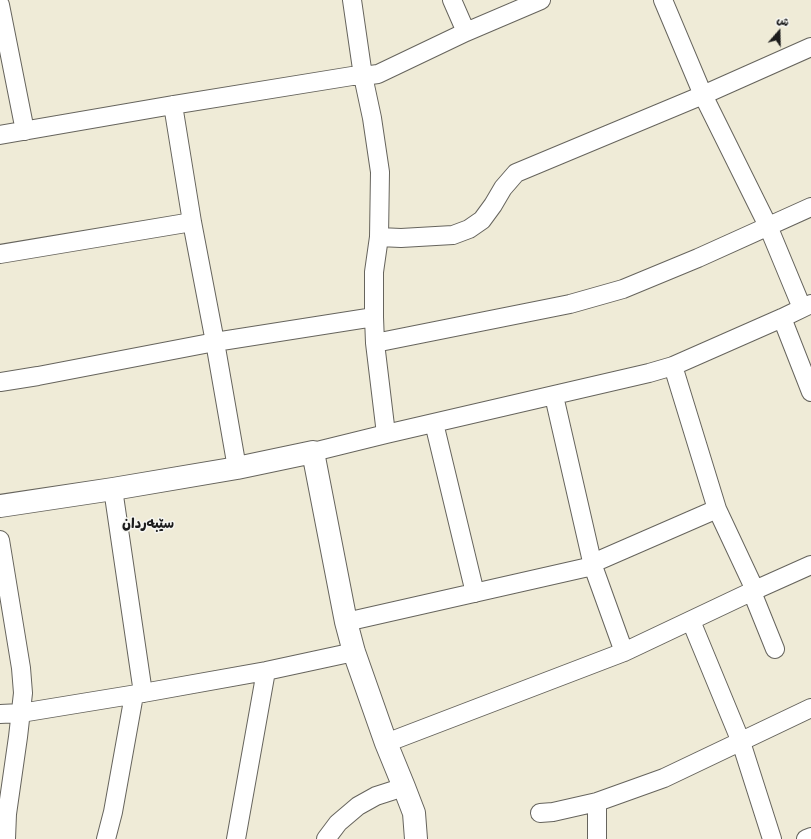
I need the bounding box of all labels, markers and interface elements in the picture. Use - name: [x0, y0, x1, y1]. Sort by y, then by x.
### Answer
- north arrow: [759, 12, 799, 52]
- text: ش: [775, 12, 791, 29]
- district label: سێبەردان: [122, 516, 174, 532]

